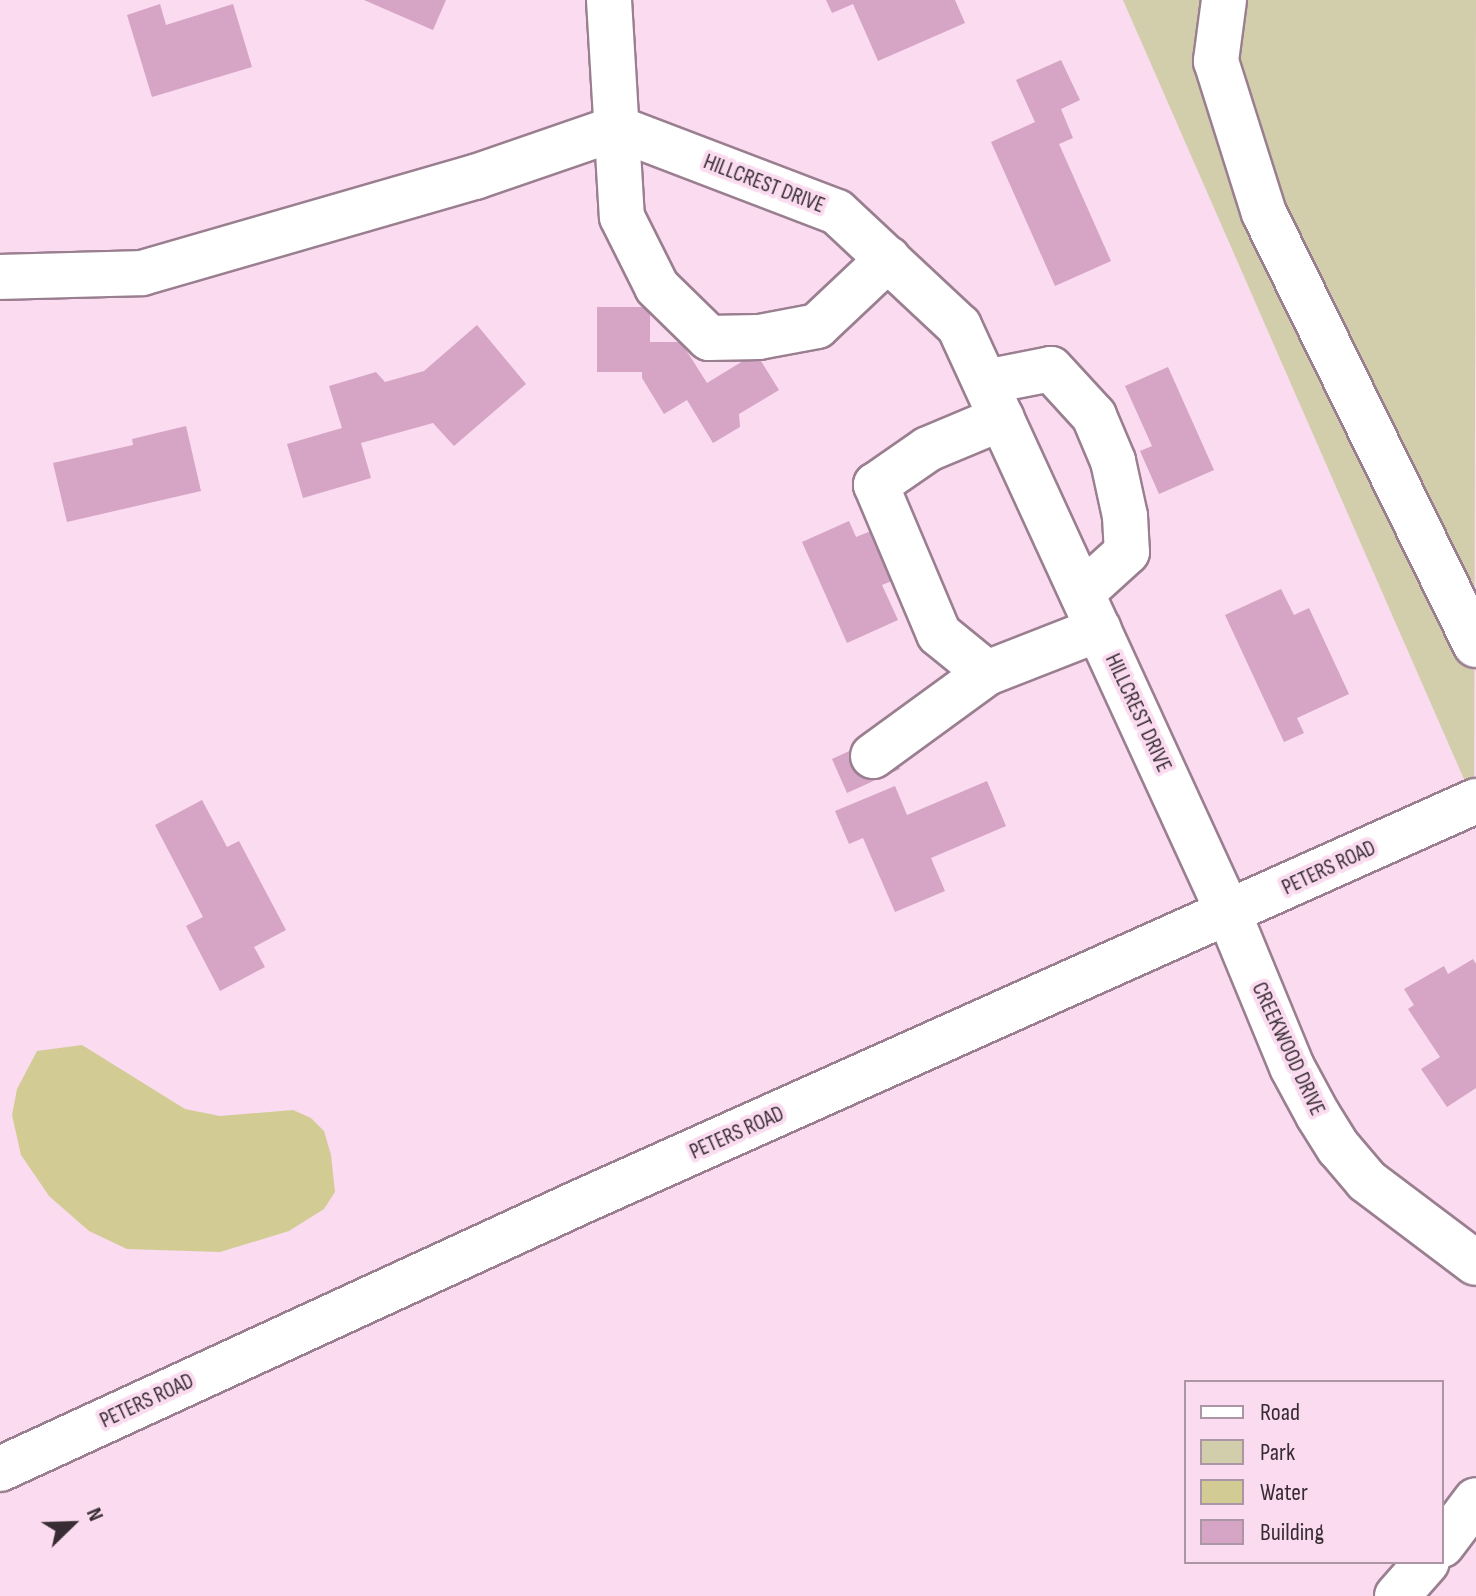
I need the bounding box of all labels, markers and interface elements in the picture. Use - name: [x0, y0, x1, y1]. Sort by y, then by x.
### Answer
- street label: HILLCREST DRIVE: [700, 149, 828, 219]
- street label: HILLCREST DRIVE: [1099, 650, 1177, 776]
- street label: PETERS ROAD: [1278, 835, 1380, 901]
- street label: CREEKWOOD DRIVE: [1246, 978, 1330, 1120]
- street label: PETERS ROAD: [686, 1101, 788, 1165]
- street label: PETERS ROAD: [96, 1368, 198, 1434]
- legend: [1184, 1380, 1444, 1564]
- text: Road: [1260, 1398, 1300, 1427]
- text: Park: [1260, 1438, 1295, 1467]
- text: Water: [1260, 1478, 1308, 1507]
- north arrow: [32, 1484, 112, 1564]
- text: N: [80, 1504, 109, 1525]
- text: Building: [1260, 1518, 1324, 1547]

